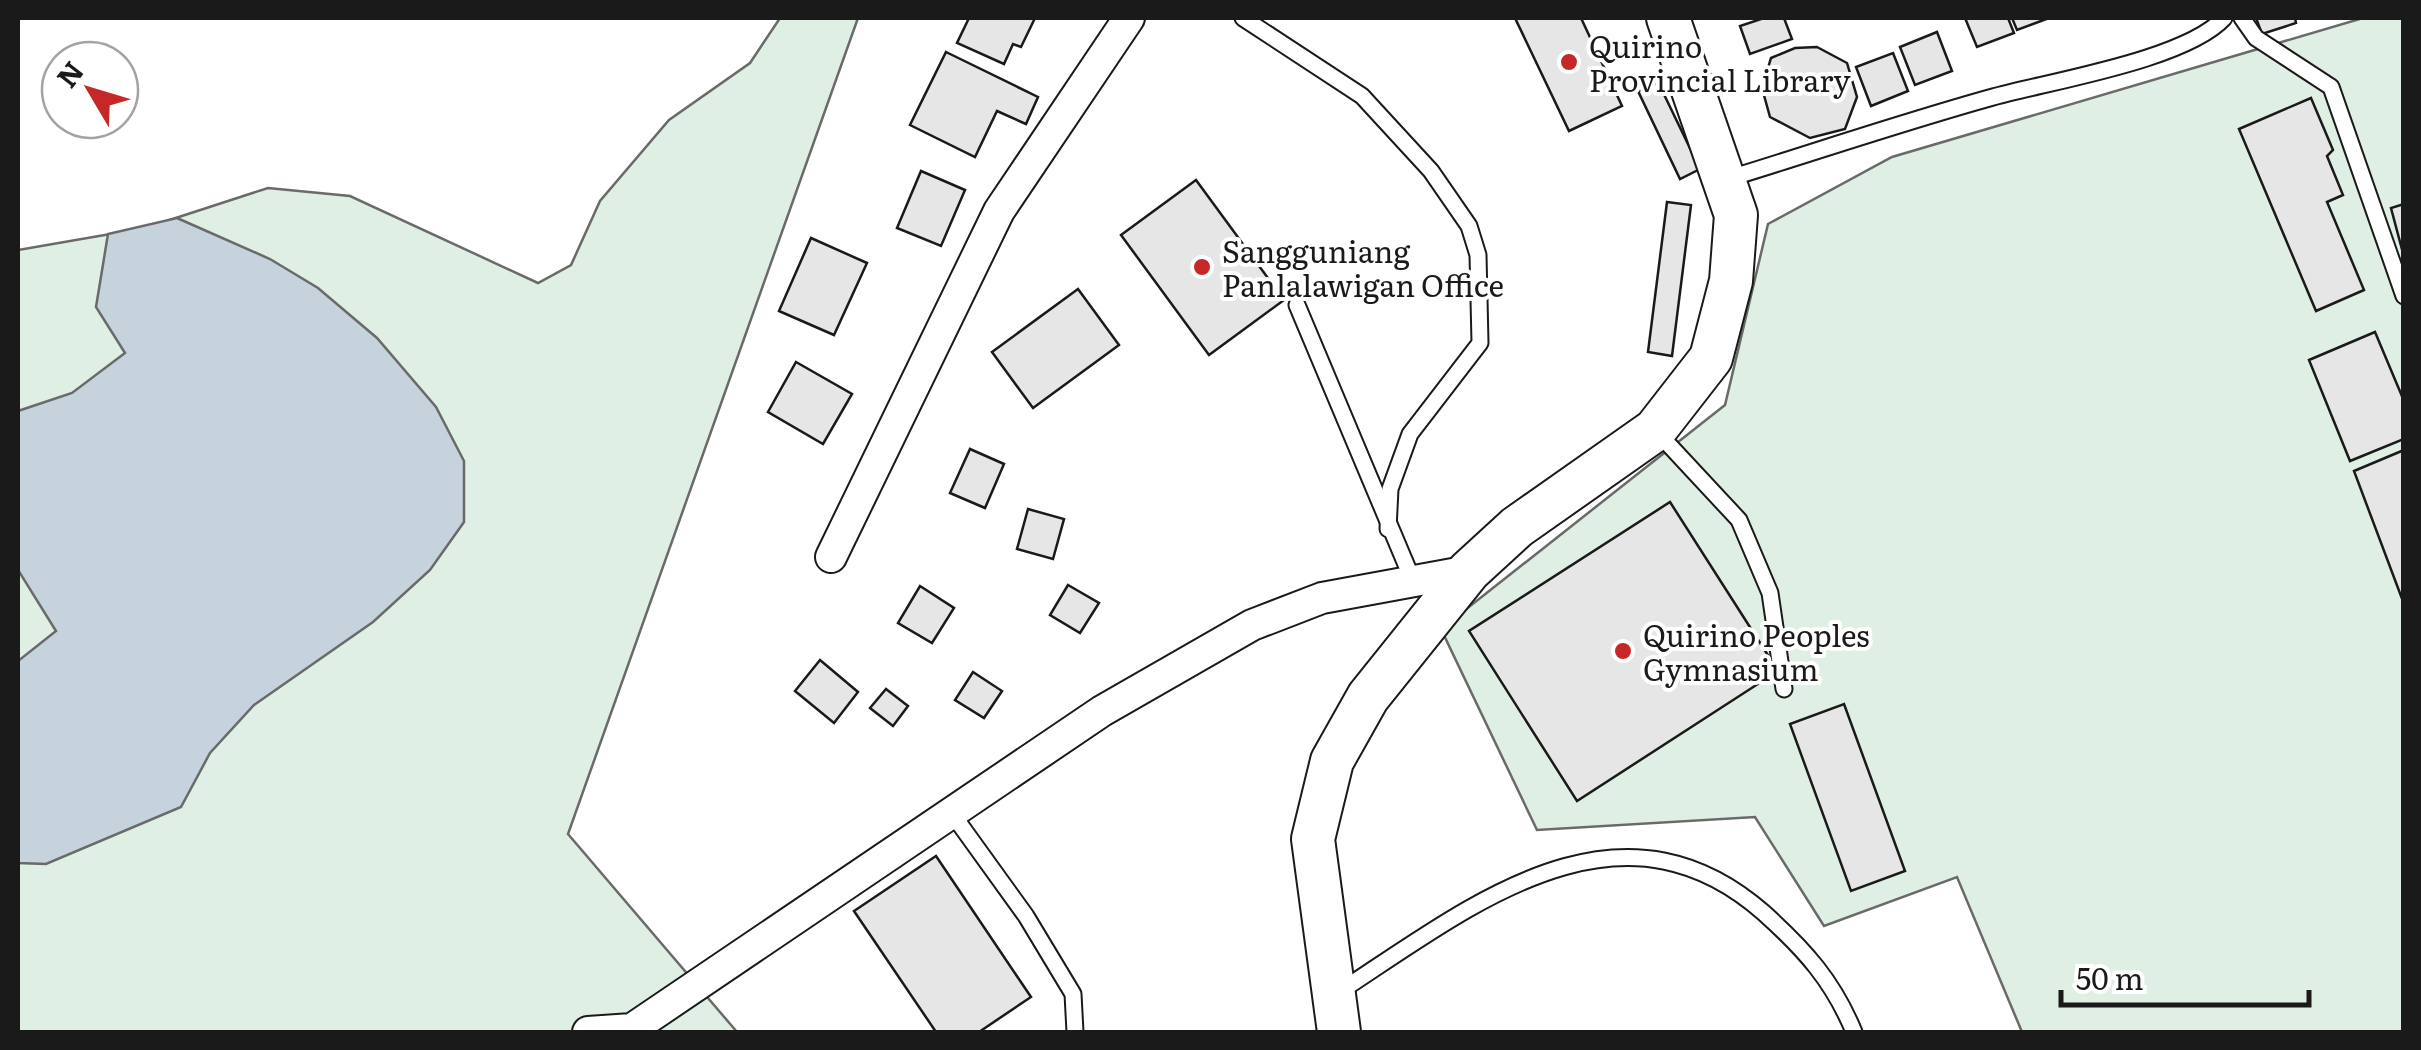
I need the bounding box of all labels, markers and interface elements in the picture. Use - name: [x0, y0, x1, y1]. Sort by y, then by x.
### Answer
- place label: Quirino Provincial Library: [1589, 23, 1851, 101]
- north arrow: [40, 40, 140, 140]
- text: N: [45, 51, 93, 96]
- marker: Quirino Provincial Library: [1558, 51, 1580, 73]
- place label: Sangguniang Panlalawigan Office: [1222, 228, 1504, 306]
- marker: Sangguniang Panlalawigan Office: [1191, 256, 1213, 278]
- place label: Quirino Peoples Gymnasium: [1643, 612, 1870, 690]
- marker: Quirino Peoples Gymnasium: [1612, 640, 1634, 662]
- scale bar: [2061, 945, 2308, 1007]
- text: 50 m: [2076, 955, 2144, 999]

